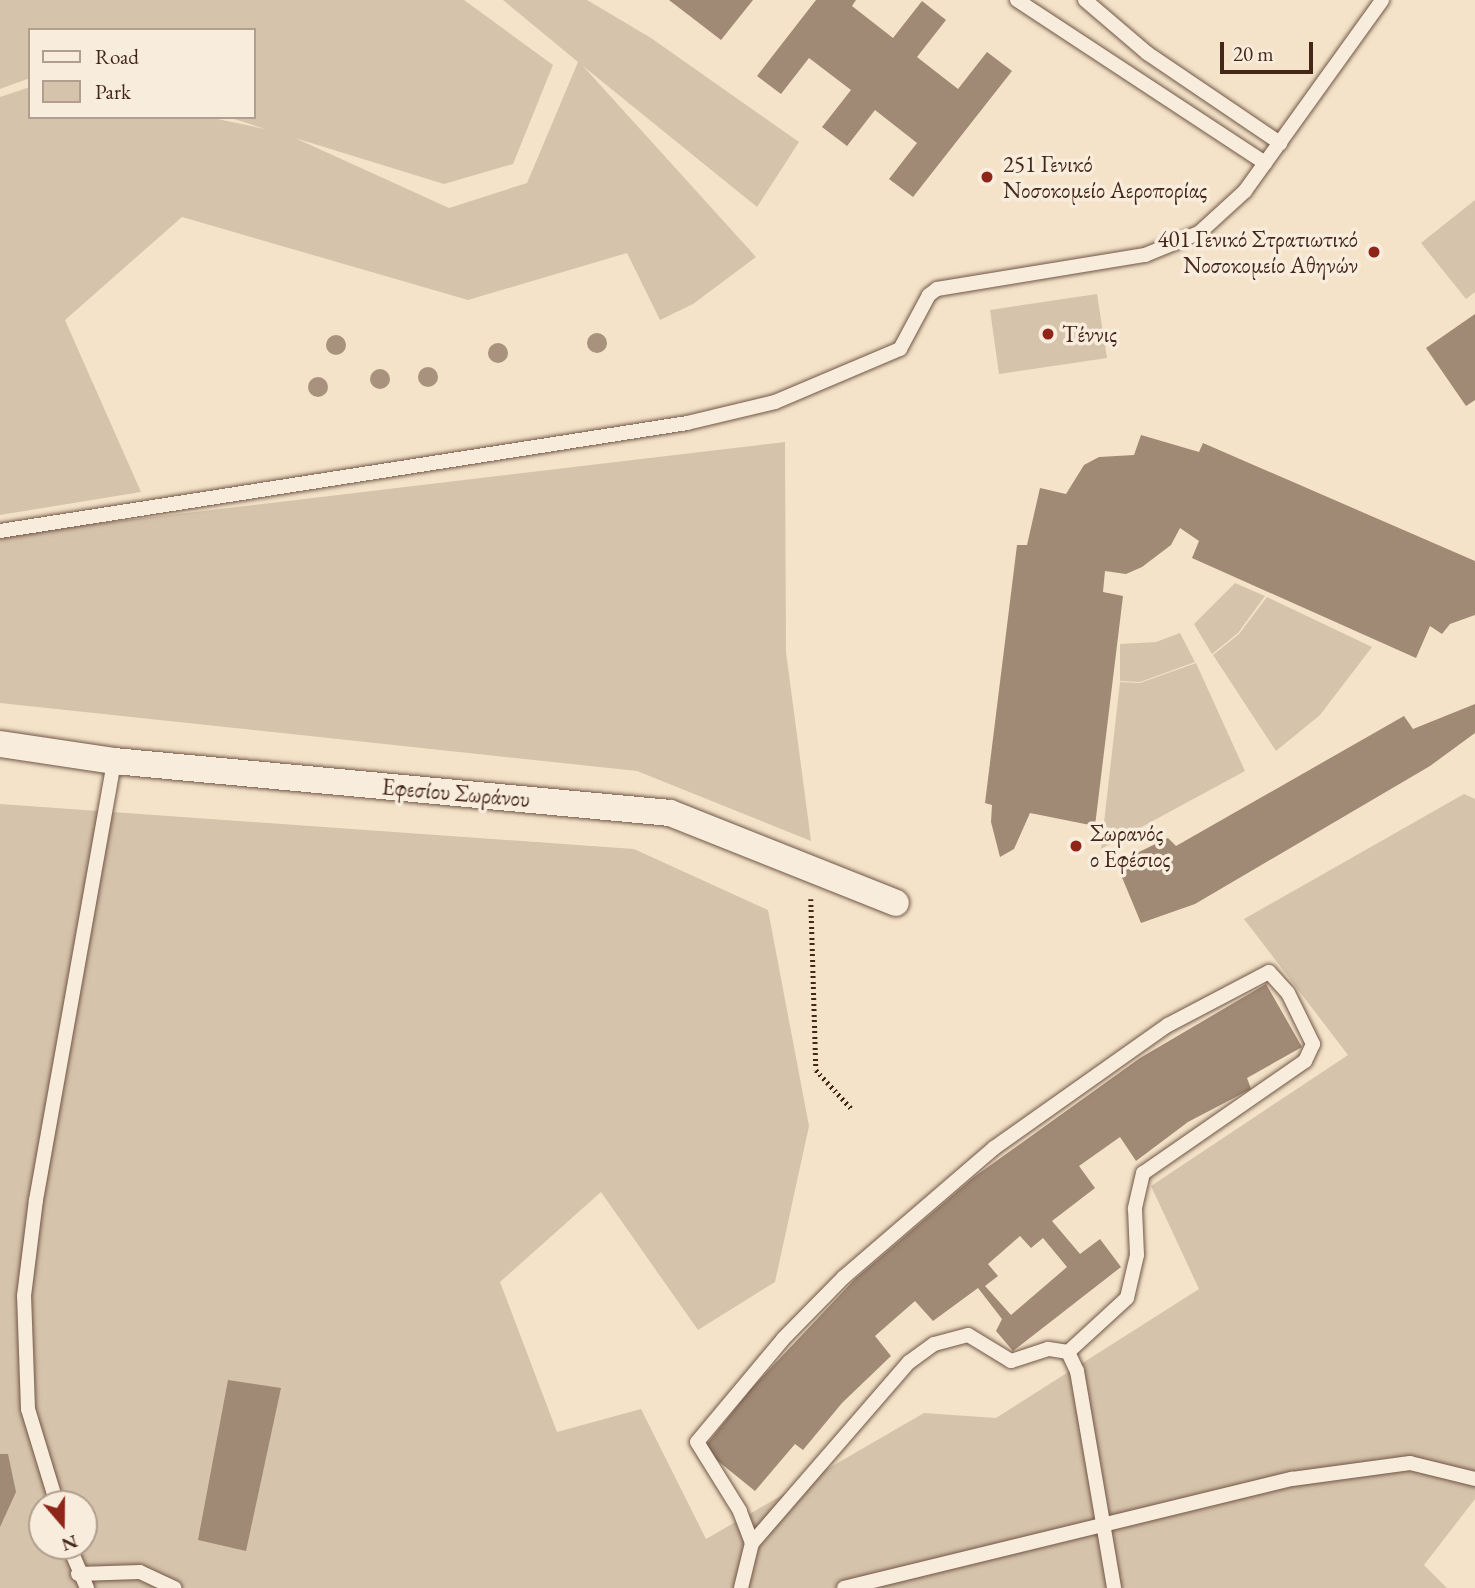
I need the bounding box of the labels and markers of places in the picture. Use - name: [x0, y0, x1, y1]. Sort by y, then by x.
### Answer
- place label: 251 Γενικό Νοσοκομείο Αεροπορίας: [1003, 150, 1207, 204]
- marker: 251 Γενικό Νοσοκομείο Αεροπορίας: [977, 167, 997, 187]
- place label: 401 Γενικό Στρατιωτικό Νοσοκομείο Αθηνών: [1157, 225, 1358, 279]
- marker: 401 Γενικό Στρατιωτικό Νοσοκομείο Αθηνών: [1364, 242, 1384, 262]
- place label: Τέννις: [1062, 320, 1117, 348]
- marker: Τέννις: [1040, 326, 1056, 342]
- place label: Σωρανός ο Εφέσιος: [1090, 819, 1170, 873]
- marker: Σωρανός ο Εφέσιος: [1068, 838, 1084, 854]

